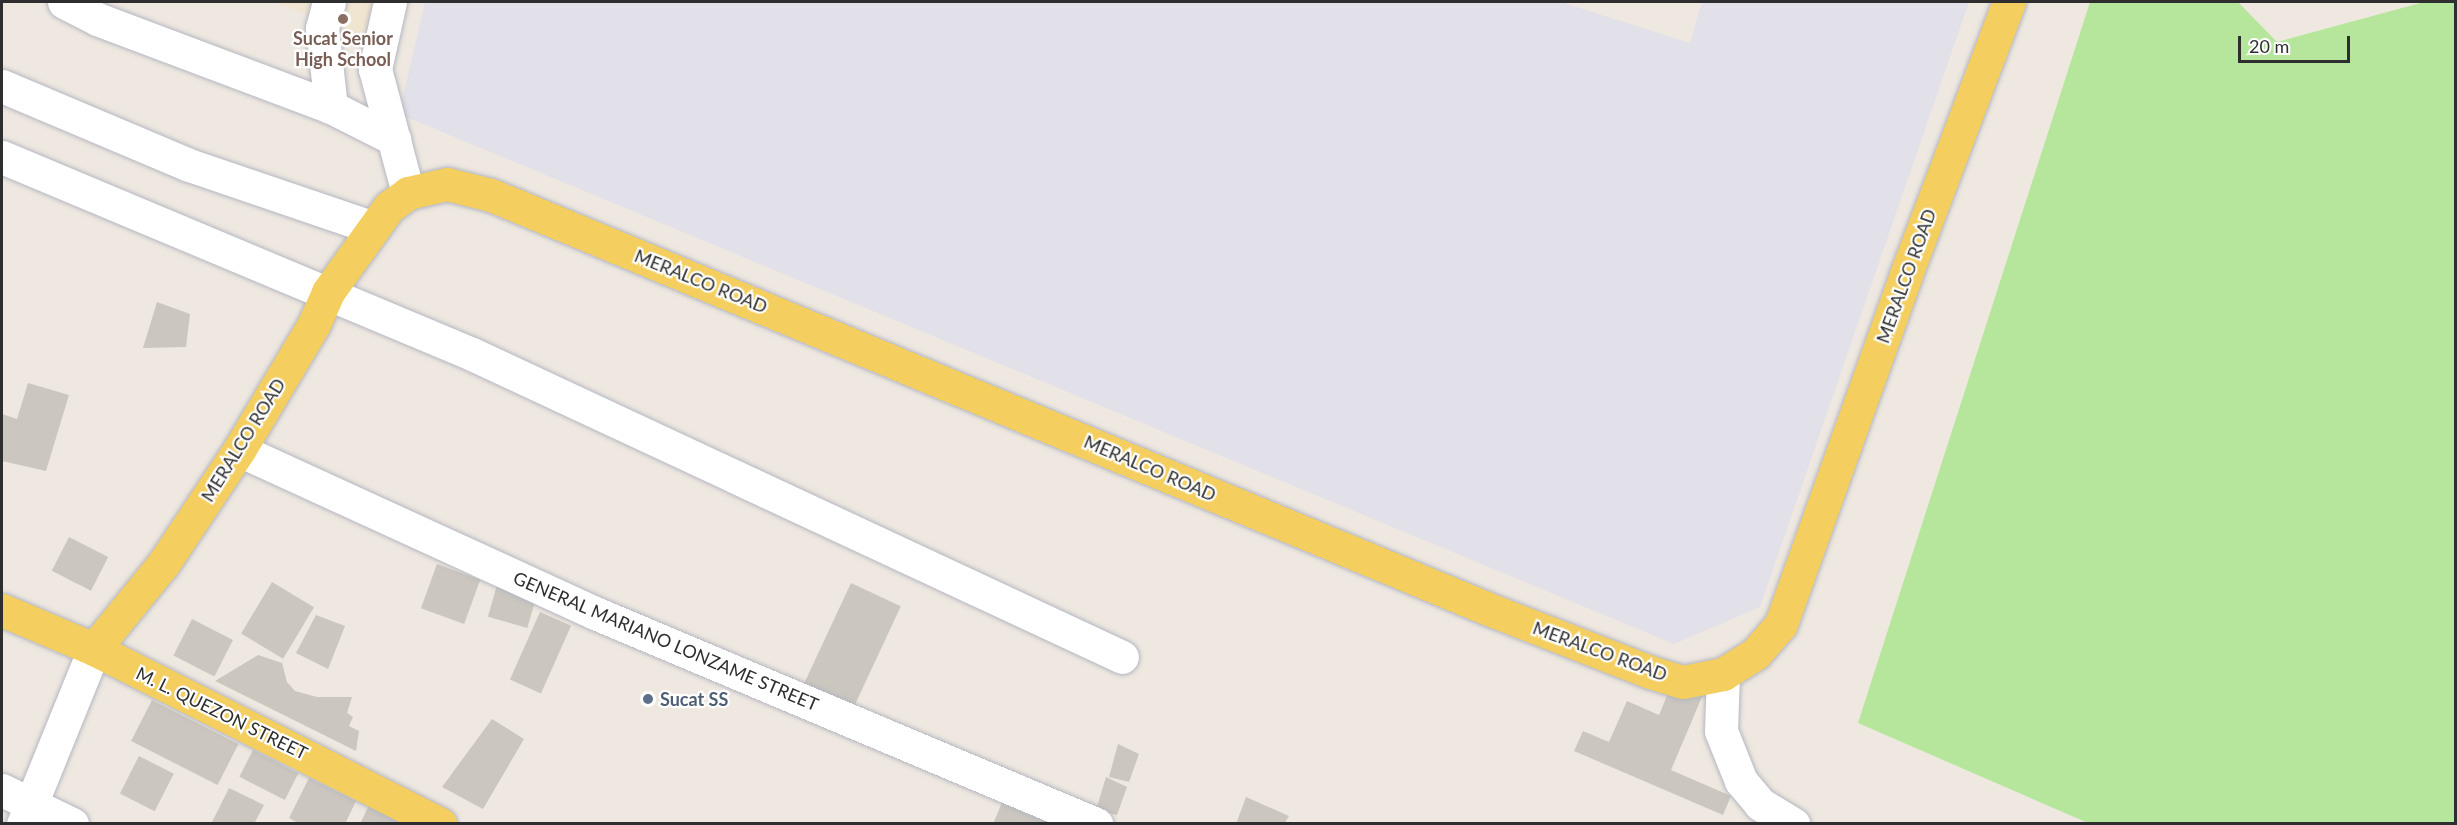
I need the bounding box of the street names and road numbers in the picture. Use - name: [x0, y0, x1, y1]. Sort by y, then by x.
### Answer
- street label: MERALCO ROAD: [1872, 206, 1940, 346]
- street label: MERALCO ROAD: [632, 245, 770, 317]
- street label: MERALCO ROAD: [196, 374, 290, 506]
- street label: MERALCO ROAD: [1081, 430, 1219, 506]
- street label: GENERAL MARIANO LONZAME STREET: [510, 567, 822, 715]
- street label: MERALCO ROAD: [1530, 617, 1670, 685]
- street label: M. L. QUEZON STREET: [133, 662, 311, 764]

